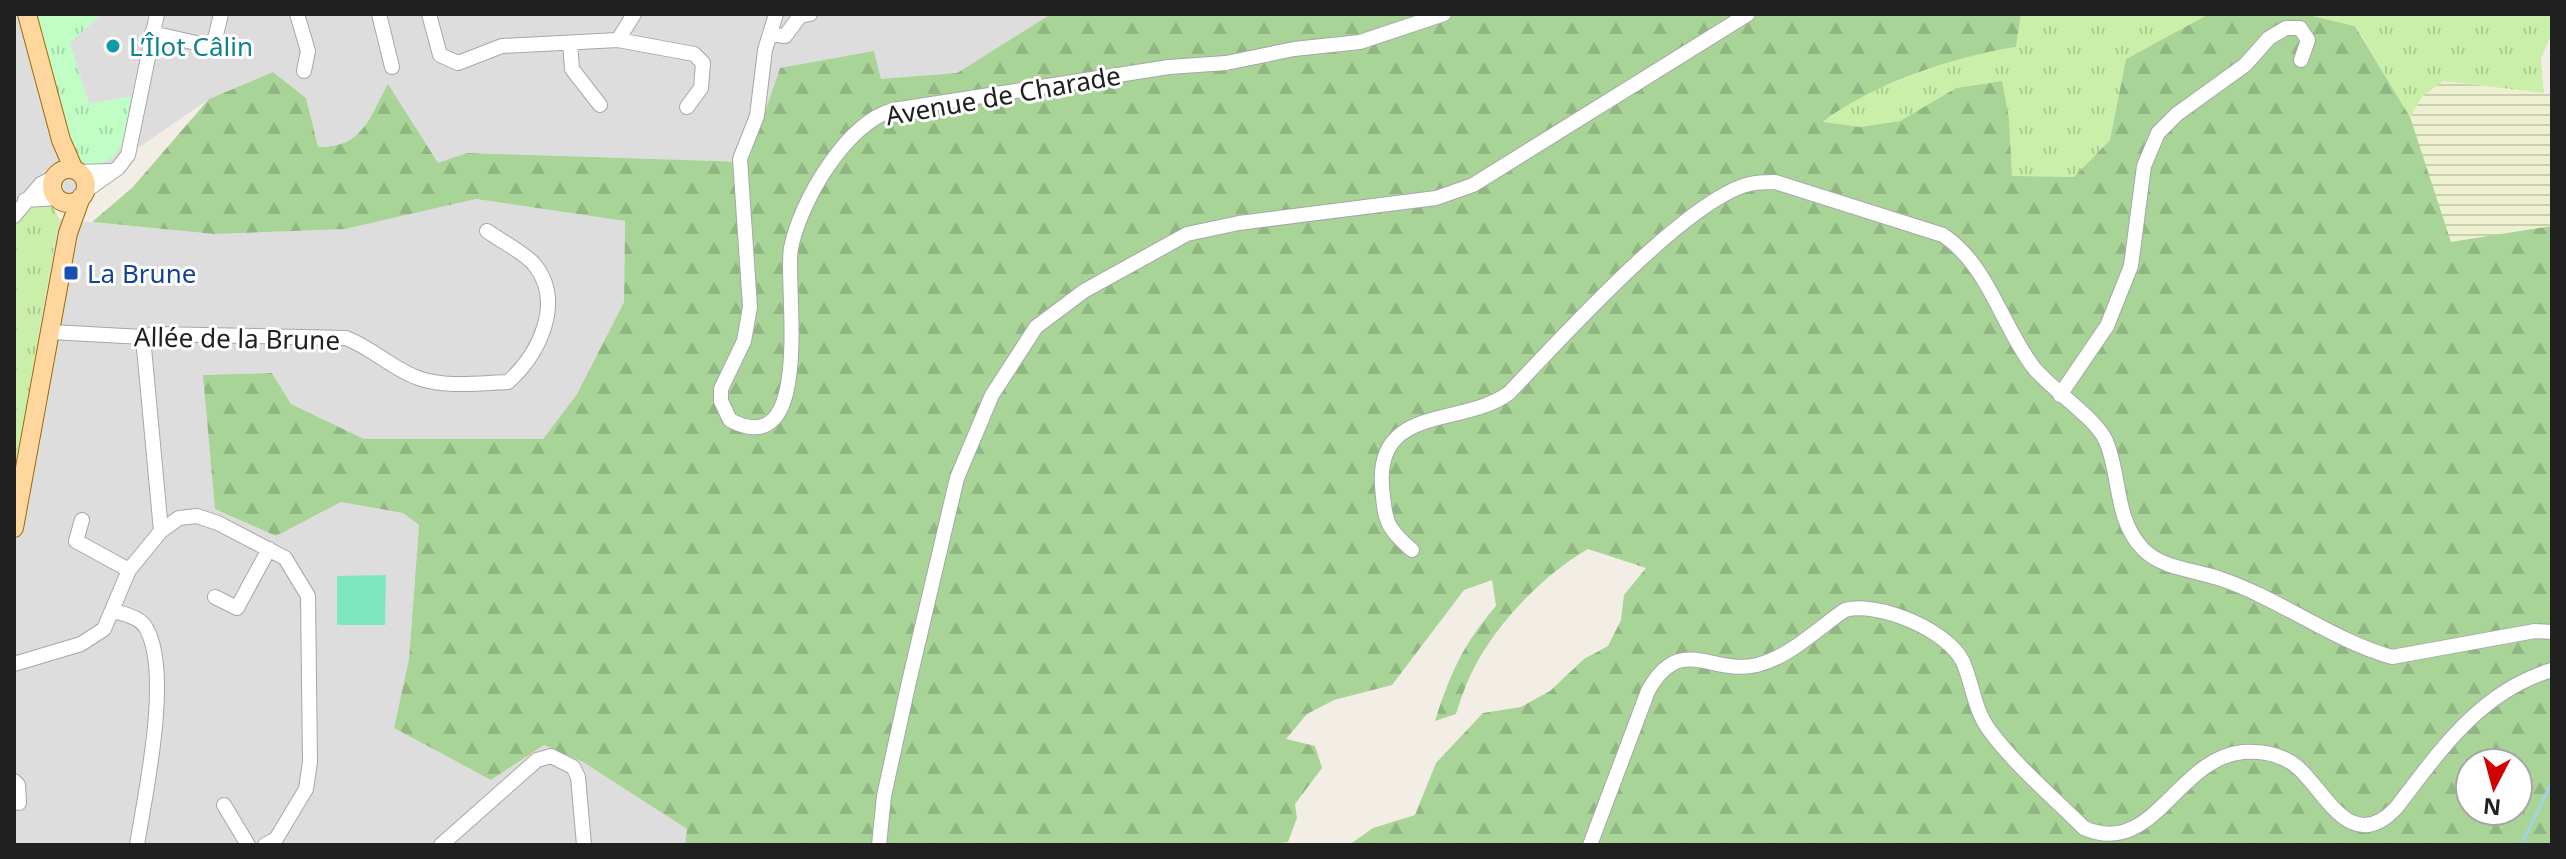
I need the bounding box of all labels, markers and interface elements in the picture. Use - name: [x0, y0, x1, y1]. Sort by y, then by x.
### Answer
- place label: L’Îlot Câlin: [129, 28, 253, 64]
- marker: L’Îlot Câlin: [104, 37, 122, 55]
- street label: Avenue de Charade: [883, 57, 1123, 133]
- place label: La Brune: [87, 255, 196, 291]
- marker: La Brune: [62, 264, 80, 282]
- street label: Allée de la Brune: [134, 318, 340, 358]
- north arrow: [2454, 747, 2534, 827]
- text: N: [2481, 792, 2502, 824]

